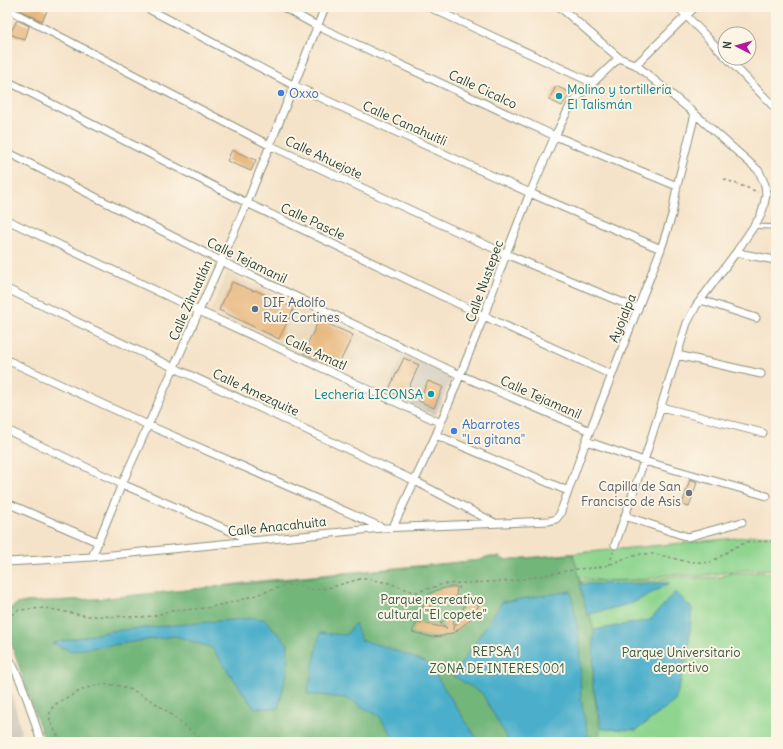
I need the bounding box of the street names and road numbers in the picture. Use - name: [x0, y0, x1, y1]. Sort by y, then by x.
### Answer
- street label: Calle Cicalco: [446, 66, 520, 113]
- street label: Calle Canahuitli: [360, 97, 450, 150]
- street label: Calle Ahuejote: [282, 132, 365, 183]
- street label: Calle Pascle: [278, 199, 348, 244]
- street label: Calle Tejamanil: [204, 234, 290, 287]
- street label: Calle Nustepec: [462, 237, 507, 325]
- street label: Calle Zihuatlán: [165, 257, 216, 343]
- street label: Ayojalpa: [605, 291, 640, 345]
- street label: Calle Amatl: [282, 331, 349, 374]
- street label: Calle Amezquite: [210, 365, 302, 420]
- street label: Calle Tejamanil: [498, 372, 584, 423]
- street label: Calle Anacahuita: [227, 513, 327, 540]

